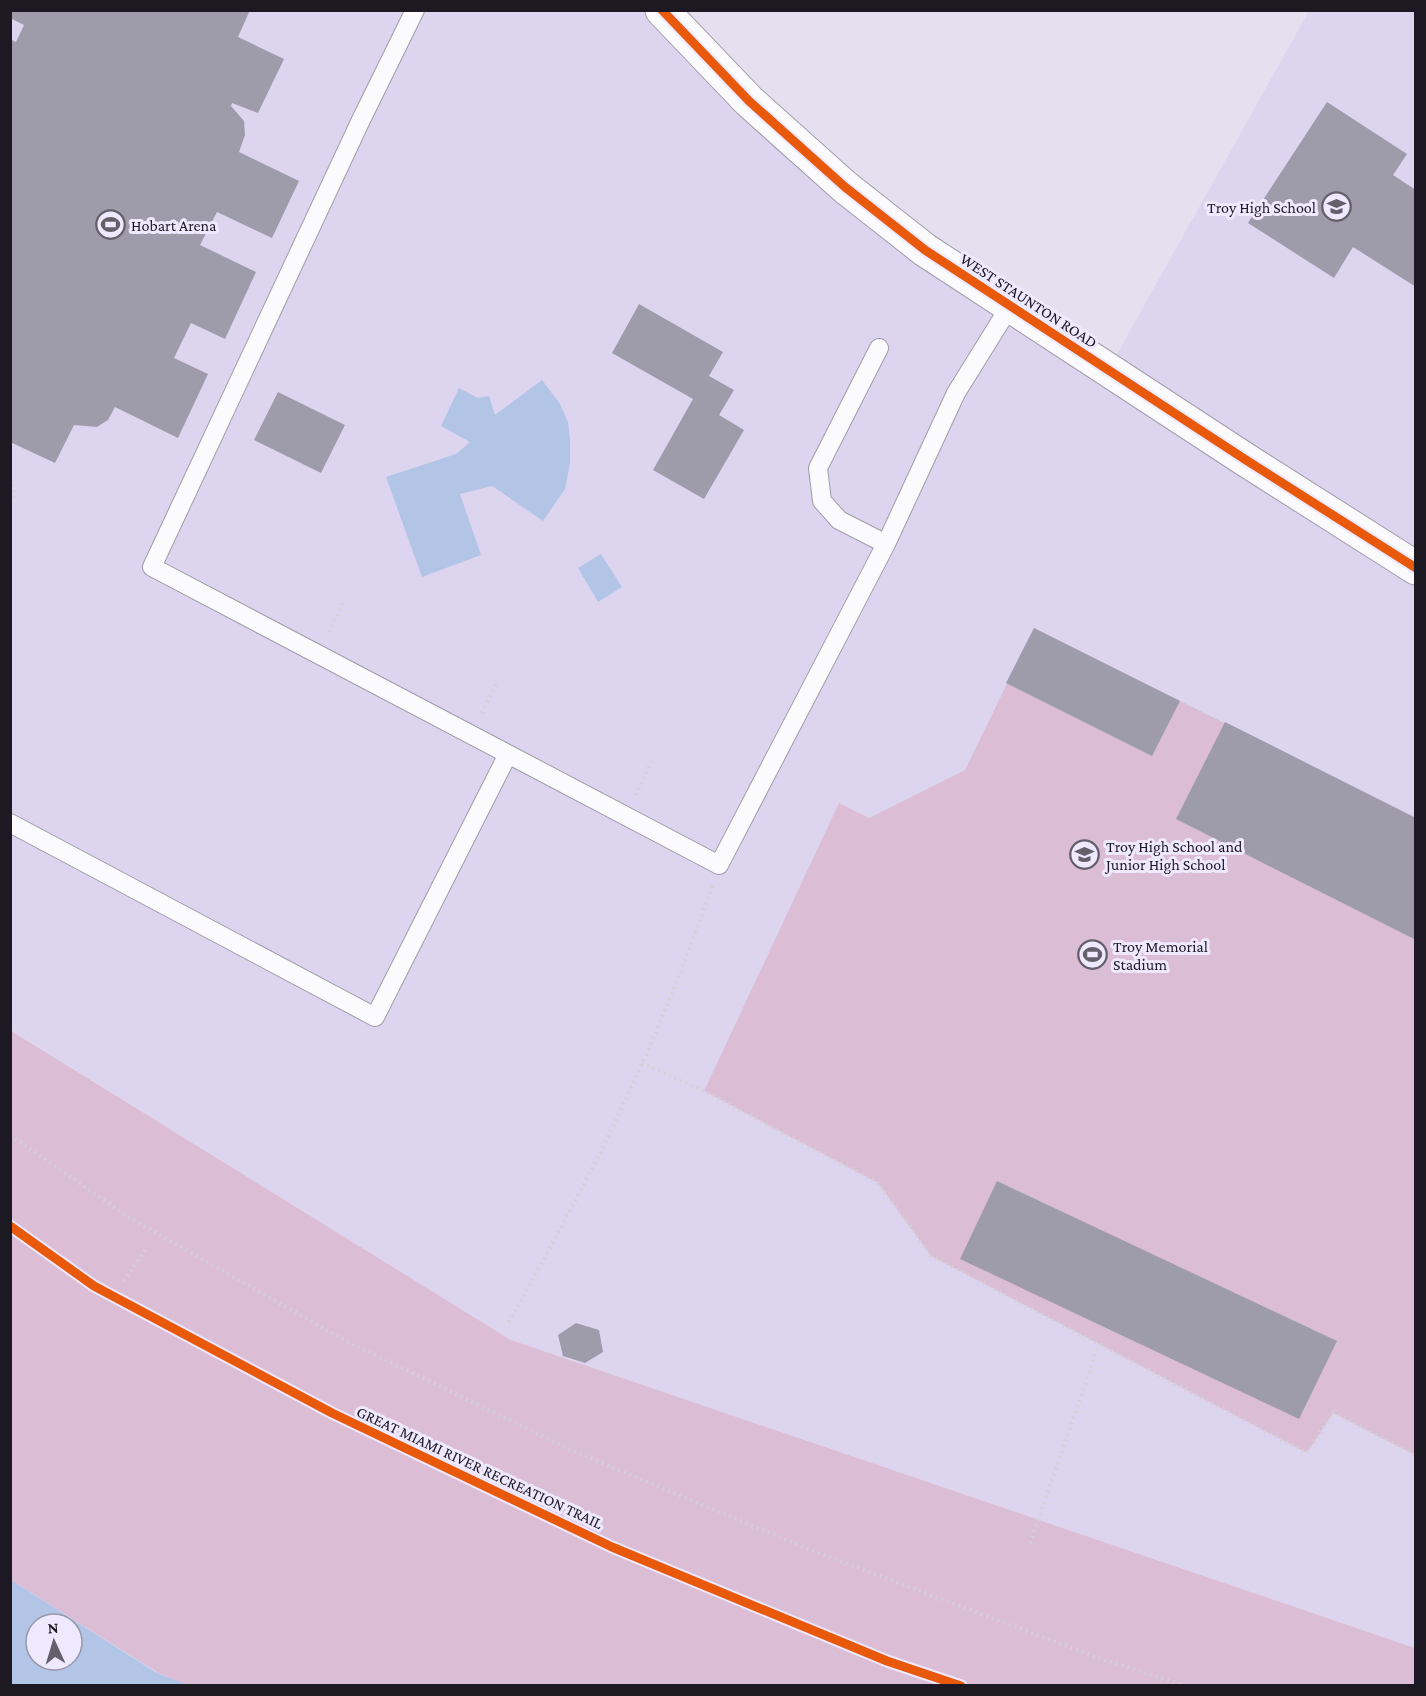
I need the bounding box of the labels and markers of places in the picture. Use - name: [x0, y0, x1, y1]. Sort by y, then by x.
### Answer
- school or university icon: Troy High School: [1321, 191, 1353, 223]
- place label: Troy High School: [1207, 199, 1316, 217]
- sports icon: Hobart Arena: [94, 209, 126, 241]
- place label: Hobart Arena: [131, 217, 217, 234]
- place label: Troy High School and Junior High School: [1104, 838, 1243, 874]
- school or university icon: Troy High School and Junior High School: [1069, 839, 1101, 871]
- place label: Troy Memorial Stadium: [1113, 938, 1208, 973]
- sports icon: Troy Memorial Stadium: [1076, 939, 1108, 971]

